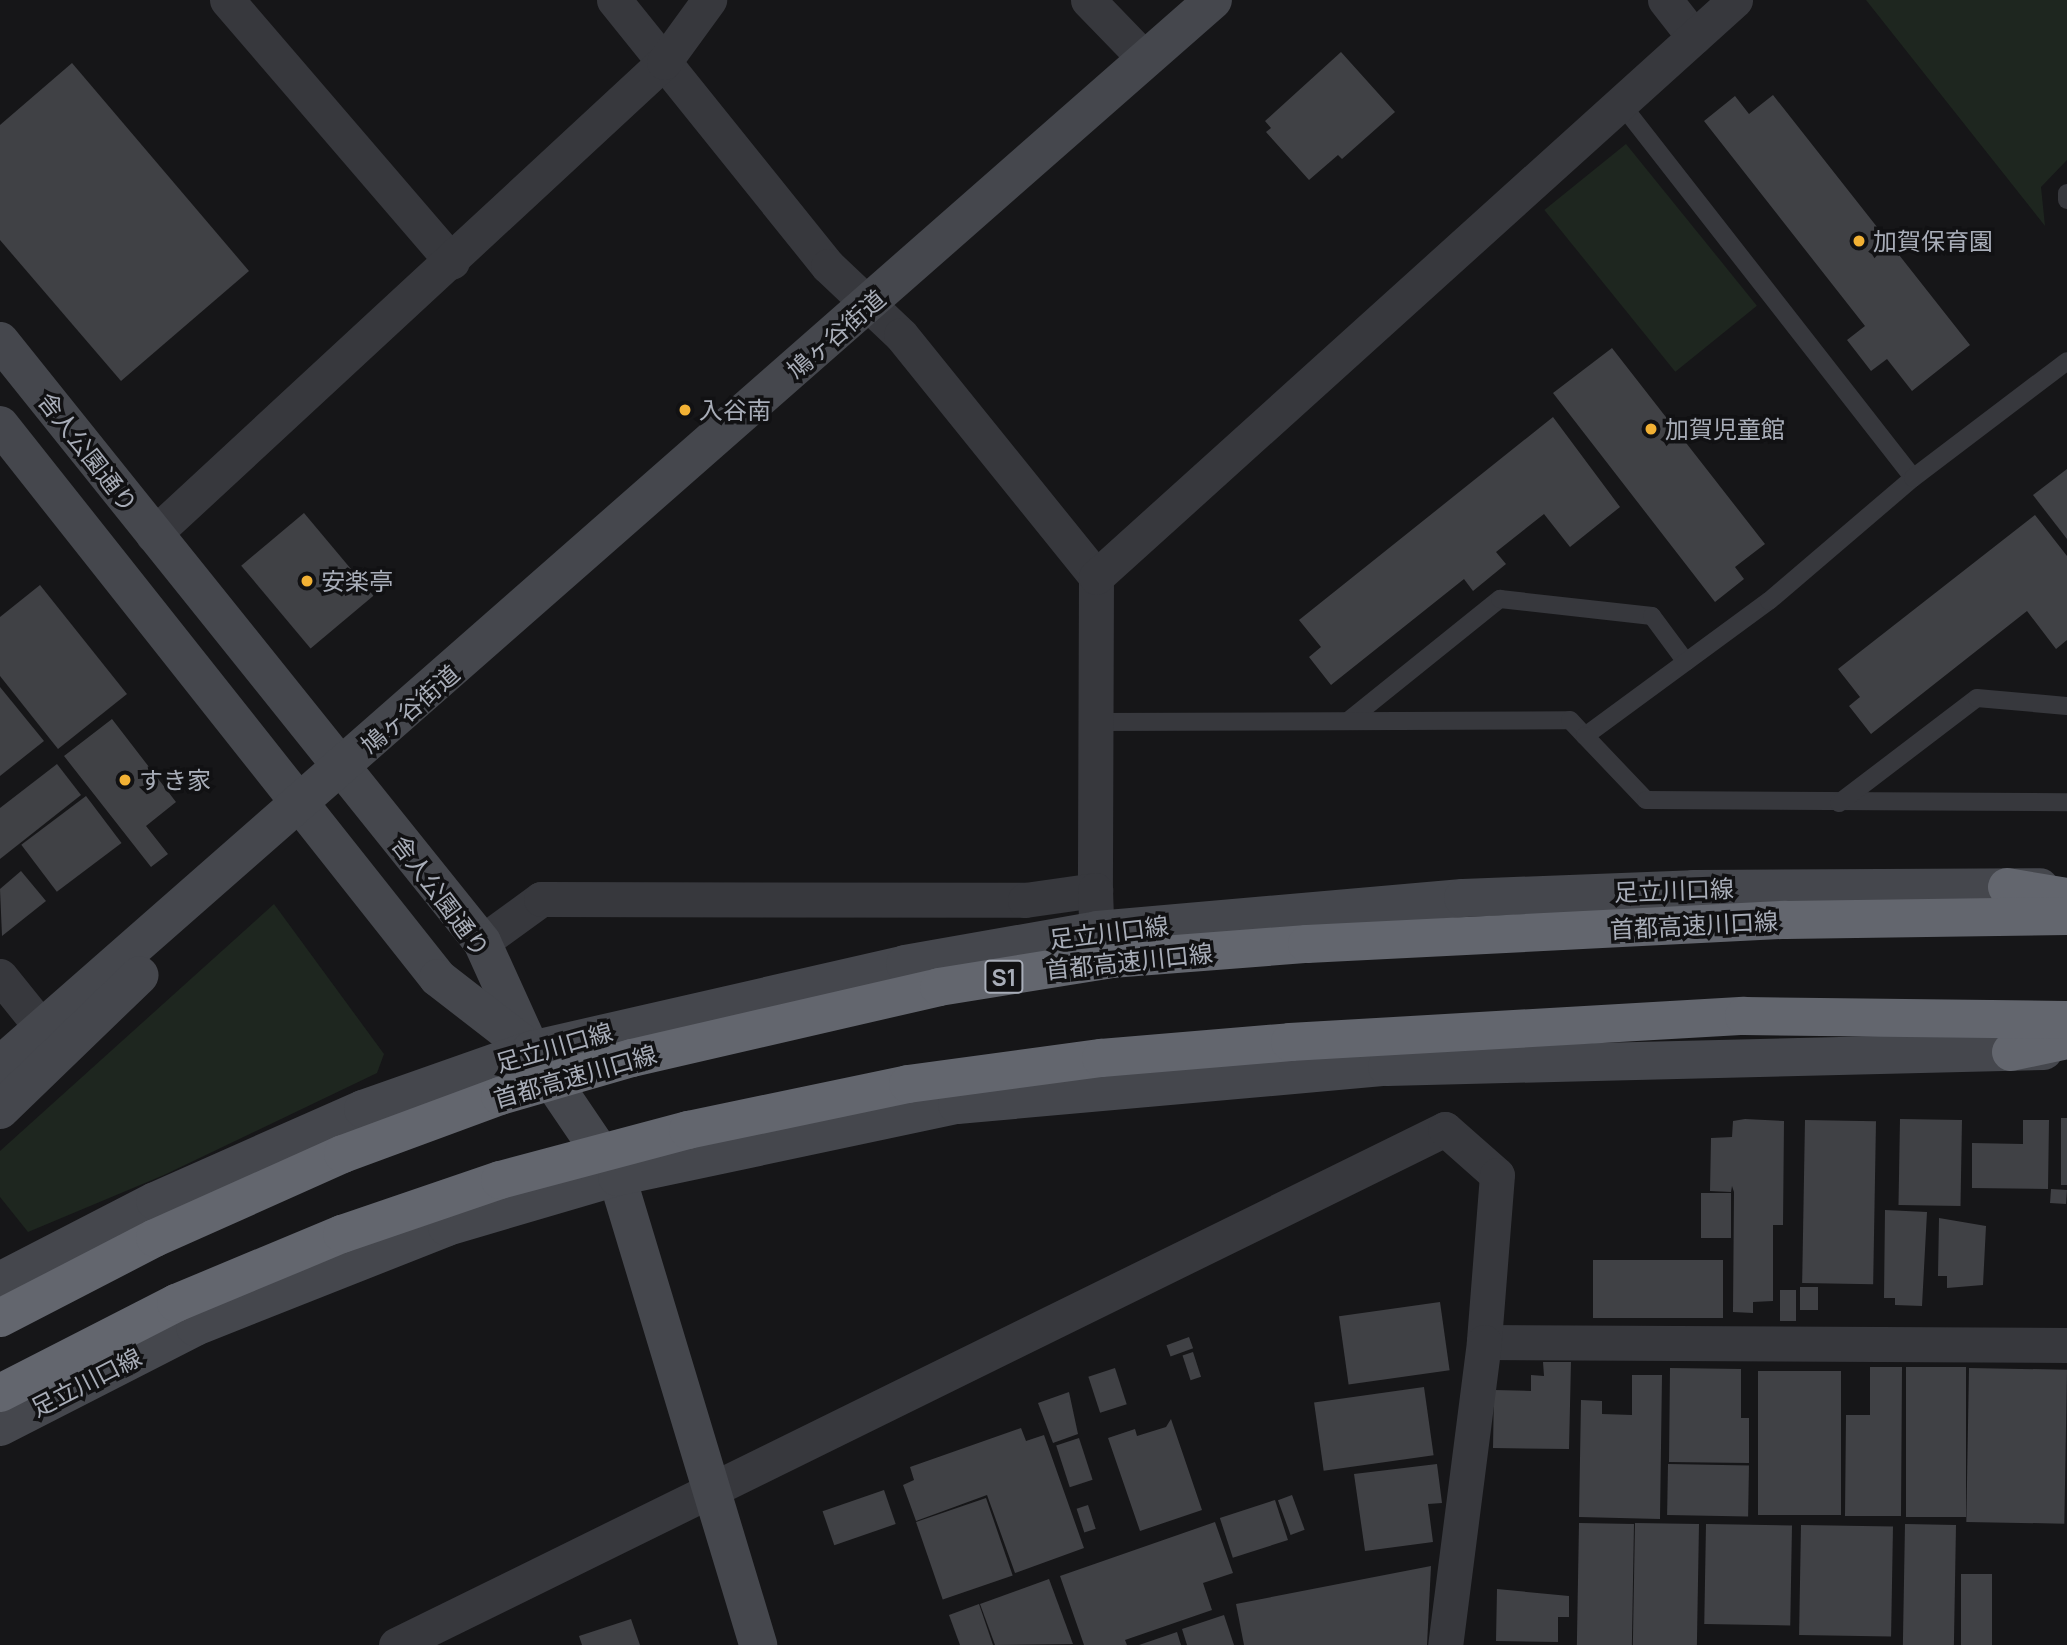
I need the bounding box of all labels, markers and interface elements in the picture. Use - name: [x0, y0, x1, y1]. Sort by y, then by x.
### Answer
- place label: 加賀保育園: [1873, 227, 1993, 255]
- marker: 加賀保育園: [1851, 233, 1867, 249]
- street label: 鳩ヶ谷街道: [781, 284, 891, 384]
- street label: 舎人公園通り: [32, 386, 144, 518]
- place label: 入谷南: [699, 396, 771, 424]
- marker: 入谷南: [677, 402, 693, 418]
- place label: 加賀児童館: [1665, 415, 1785, 443]
- marker: 加賀児童館: [1643, 421, 1659, 437]
- place label: 安楽亭: [321, 567, 393, 595]
- marker: 安楽亭: [299, 573, 315, 589]
- street label: 鳩ヶ谷街道: [355, 659, 465, 759]
- place label: すき家: [139, 766, 211, 794]
- marker: すき家: [117, 772, 133, 788]
- street label: 舎人公園通り: [386, 830, 496, 962]
- street label: 足立川口線: [1614, 874, 1734, 906]
- street label: 首都高速川口線: [1609, 906, 1779, 944]
- street label: 足立川口線: [1048, 910, 1170, 954]
- street label: 首都高速川口線: [1044, 938, 1214, 984]
- road number: S1: [983, 958, 1025, 996]
- street label: 足立川口線: [492, 1017, 616, 1077]
- street label: 首都高速川口線: [490, 1039, 660, 1113]
- street label: 足立川口線: [26, 1342, 146, 1422]

